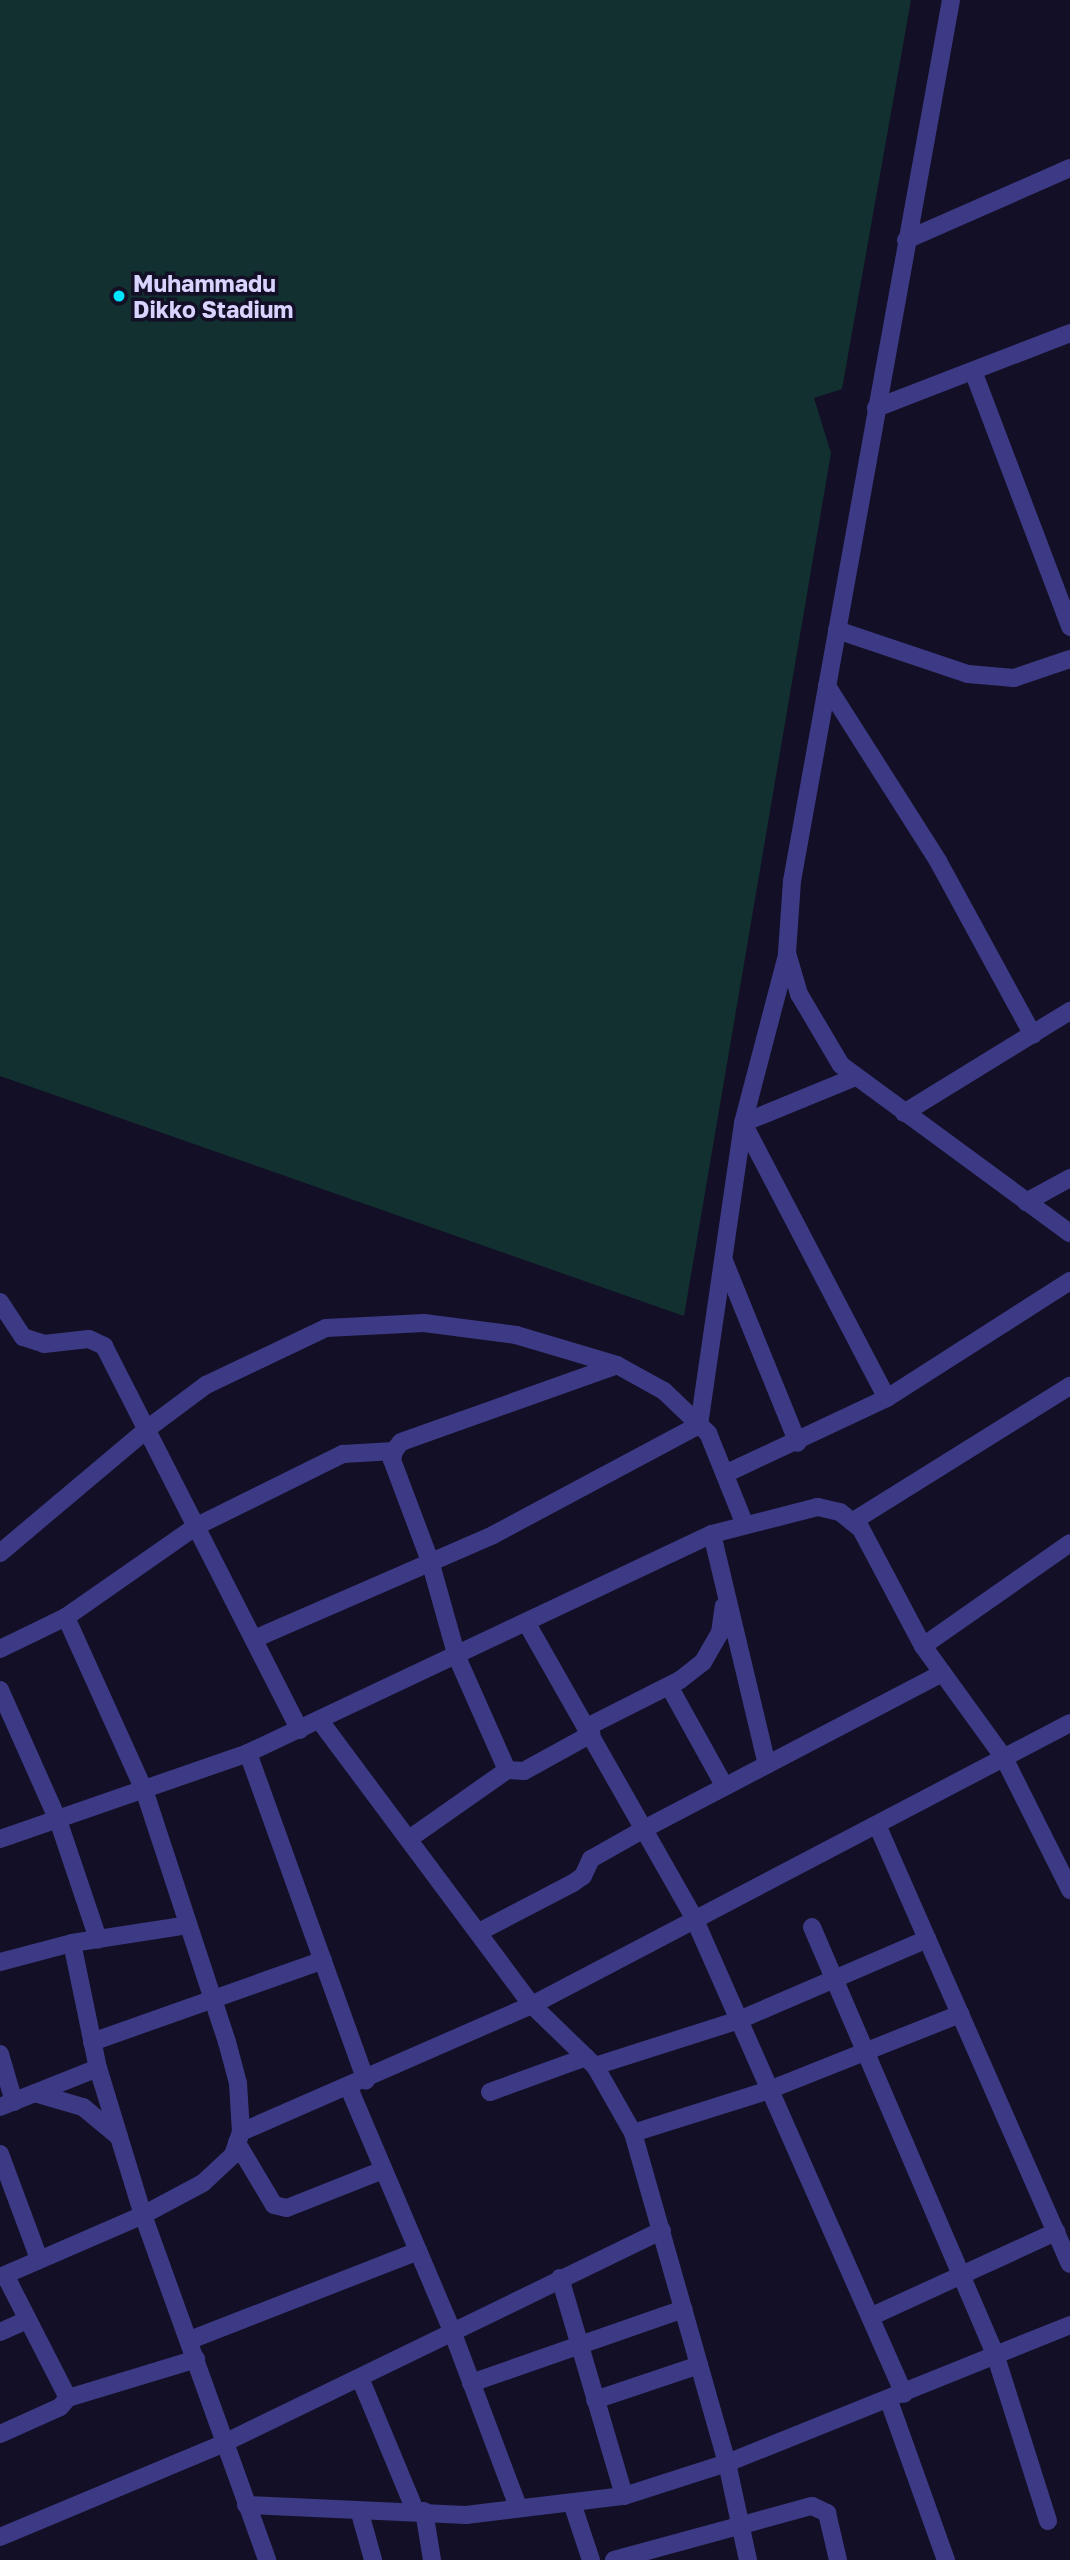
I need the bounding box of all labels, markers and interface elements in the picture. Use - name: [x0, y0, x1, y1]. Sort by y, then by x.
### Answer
- place label: Muhammadu Dikko Stadium: [133, 269, 293, 323]
- marker: Muhammadu Dikko Stadium: [111, 288, 127, 304]

